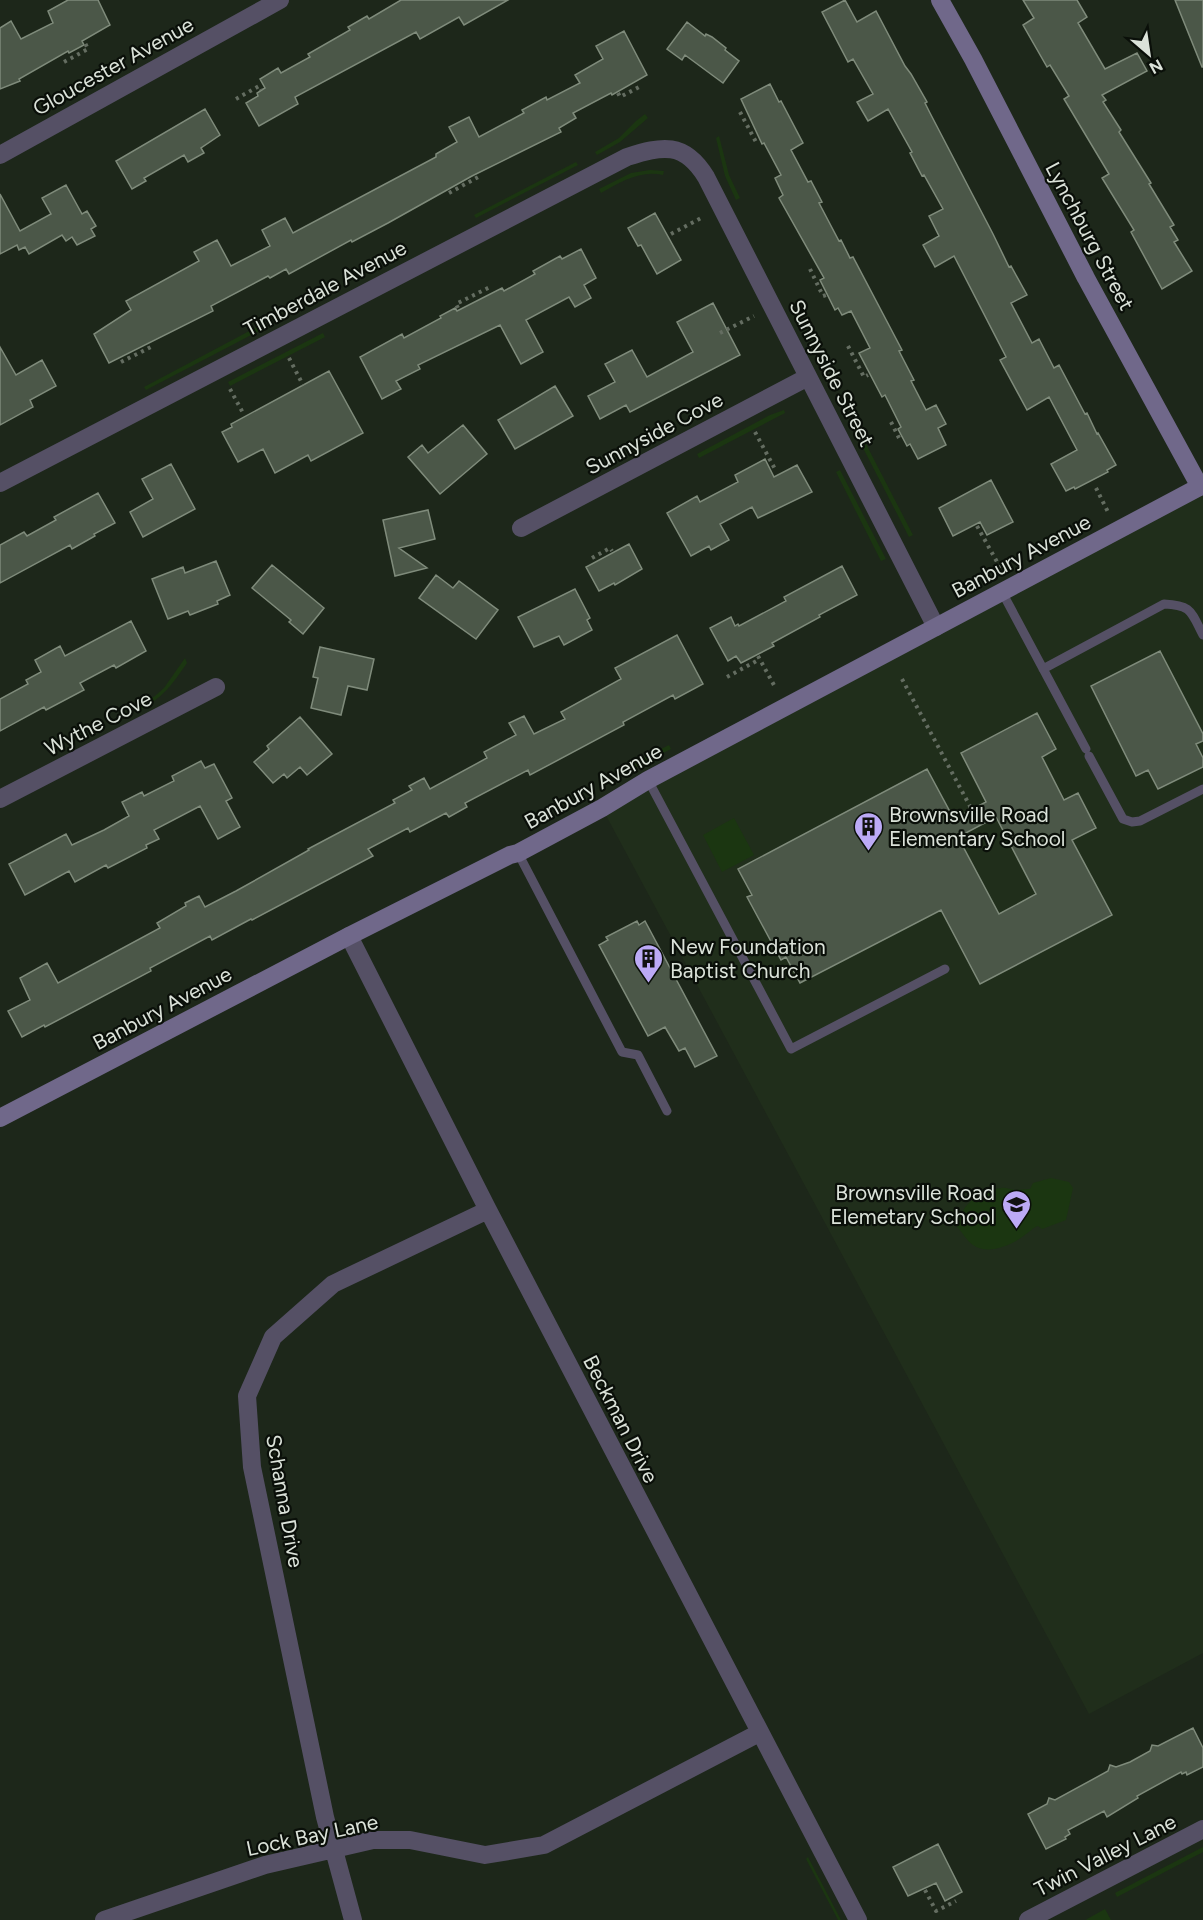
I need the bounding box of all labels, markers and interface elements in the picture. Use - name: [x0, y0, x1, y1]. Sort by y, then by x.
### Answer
- street label: Gloucester Avenue: [28, 11, 198, 121]
- north arrow: [1119, 24, 1179, 84]
- text: N: [1146, 55, 1166, 78]
- street label: Lynchburg Street: [1040, 158, 1140, 314]
- street label: Timberdale Avenue: [239, 235, 411, 341]
- street label: Sunnyside Street: [784, 295, 880, 451]
- street label: Sunnyside Cove: [581, 386, 727, 480]
- street label: Banbury Avenue: [947, 509, 1095, 603]
- street label: Wythe Cove: [40, 685, 156, 761]
- street label: Banbury Avenue: [520, 738, 666, 834]
- place label: Brownsville Road Elementary School: [889, 802, 1065, 851]
- building icon: Brownsville Road Elementary School: [852, 810, 884, 852]
- place label: New Foundation Baptist Church: [670, 934, 826, 983]
- building icon: New Foundation Baptist Church: [633, 942, 665, 984]
- street label: Banbury Avenue: [88, 961, 236, 1055]
- place label: Brownsville Road Elemetary School: [830, 1180, 995, 1229]
- school or university icon: Brownsville Road Elemetary School: [1000, 1188, 1032, 1230]
- street label: Beckman Drive: [578, 1351, 664, 1487]
- street label: Schanna Drive: [261, 1433, 309, 1569]
- street label: Lock Bay Lane: [244, 1809, 380, 1861]
- street label: Twin Valley Lane: [1030, 1809, 1180, 1901]

